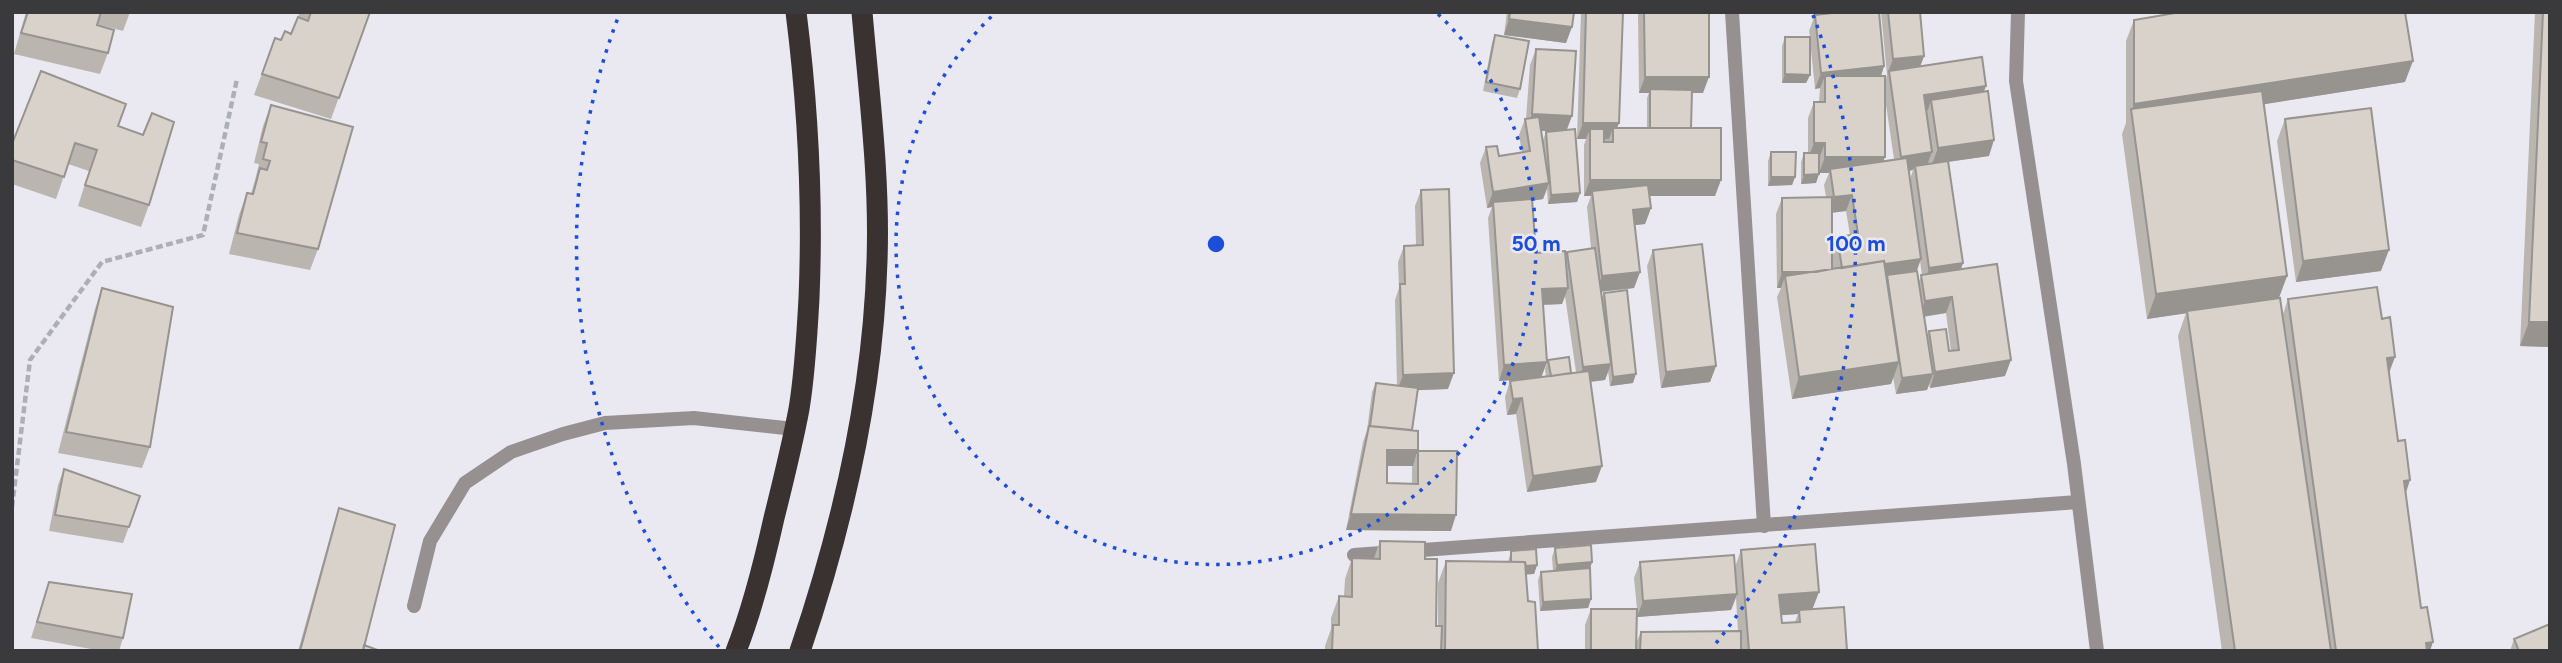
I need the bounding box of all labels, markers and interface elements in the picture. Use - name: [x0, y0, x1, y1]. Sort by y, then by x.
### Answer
- text: 50 m: [1511, 231, 1561, 256]
- text: 100 m: [1826, 231, 1886, 256]
- centre of rings: [1204, 232, 1228, 256]

